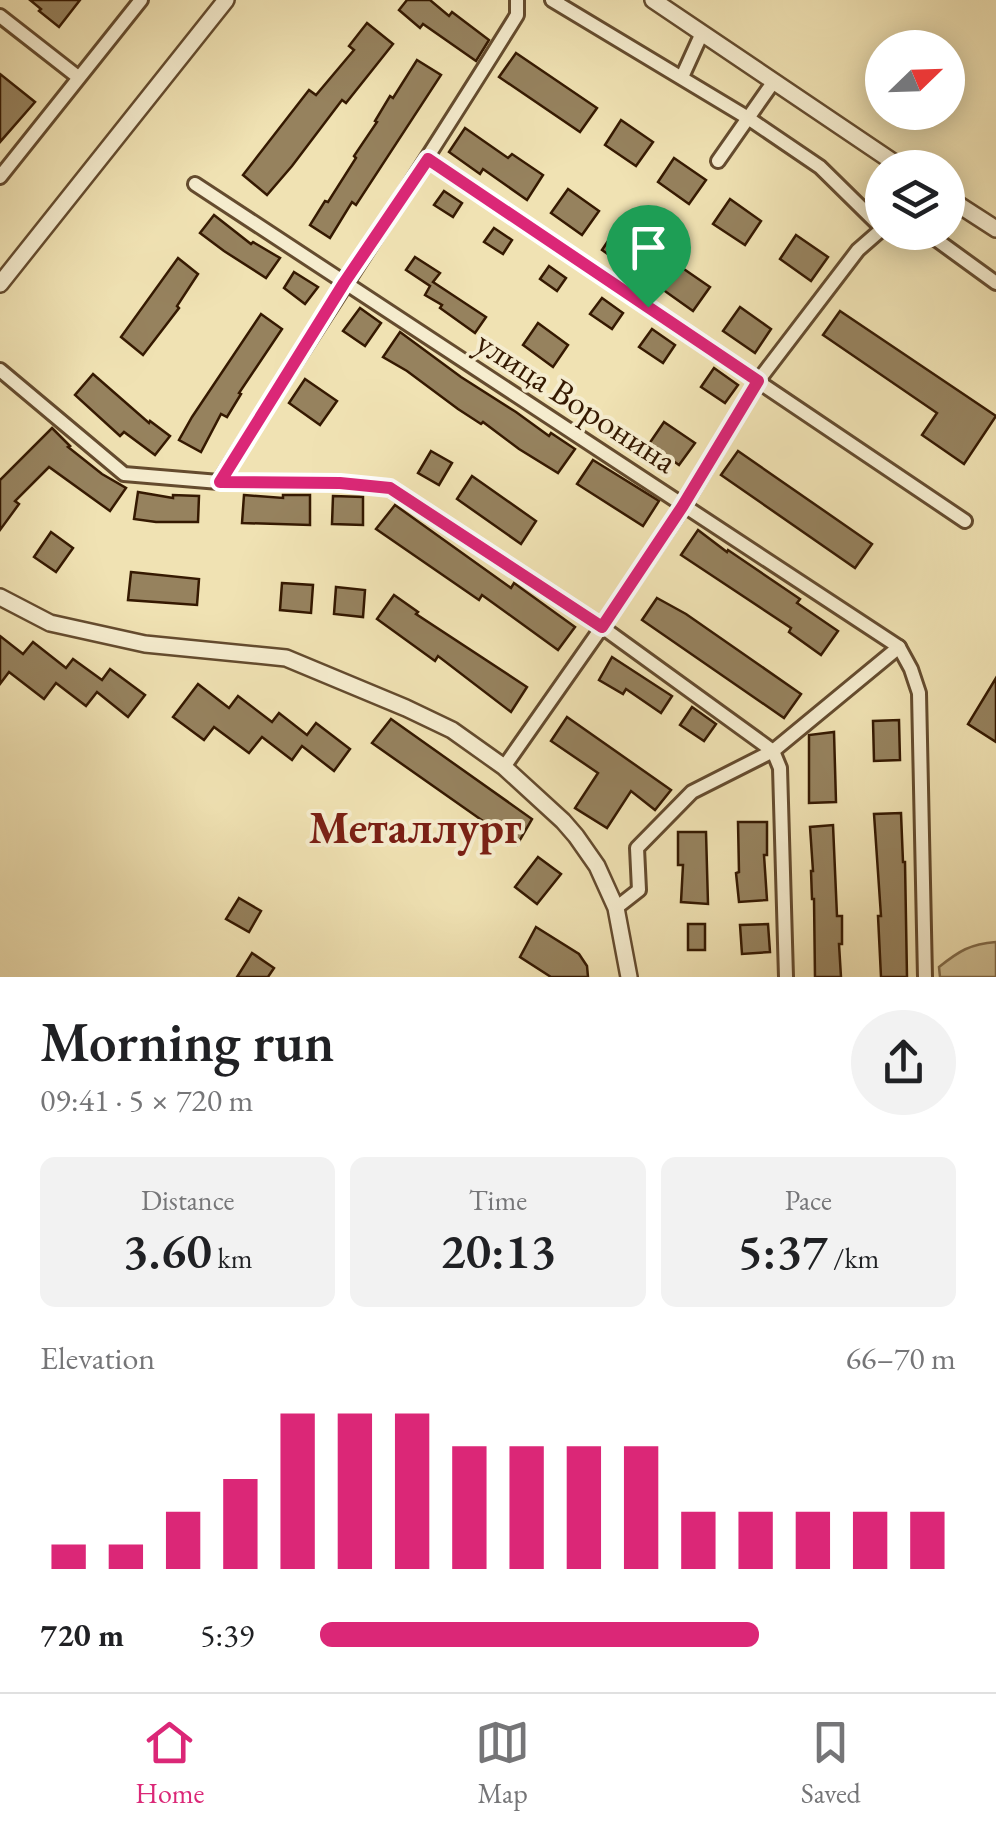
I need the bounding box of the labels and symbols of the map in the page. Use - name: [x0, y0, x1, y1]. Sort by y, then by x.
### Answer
- north arrow: [865, 30, 965, 130]
- pin: [606, 205, 691, 308]
- street label: улица Воронина: [467, 319, 686, 484]
- district label: Металлург: [308, 798, 522, 856]

